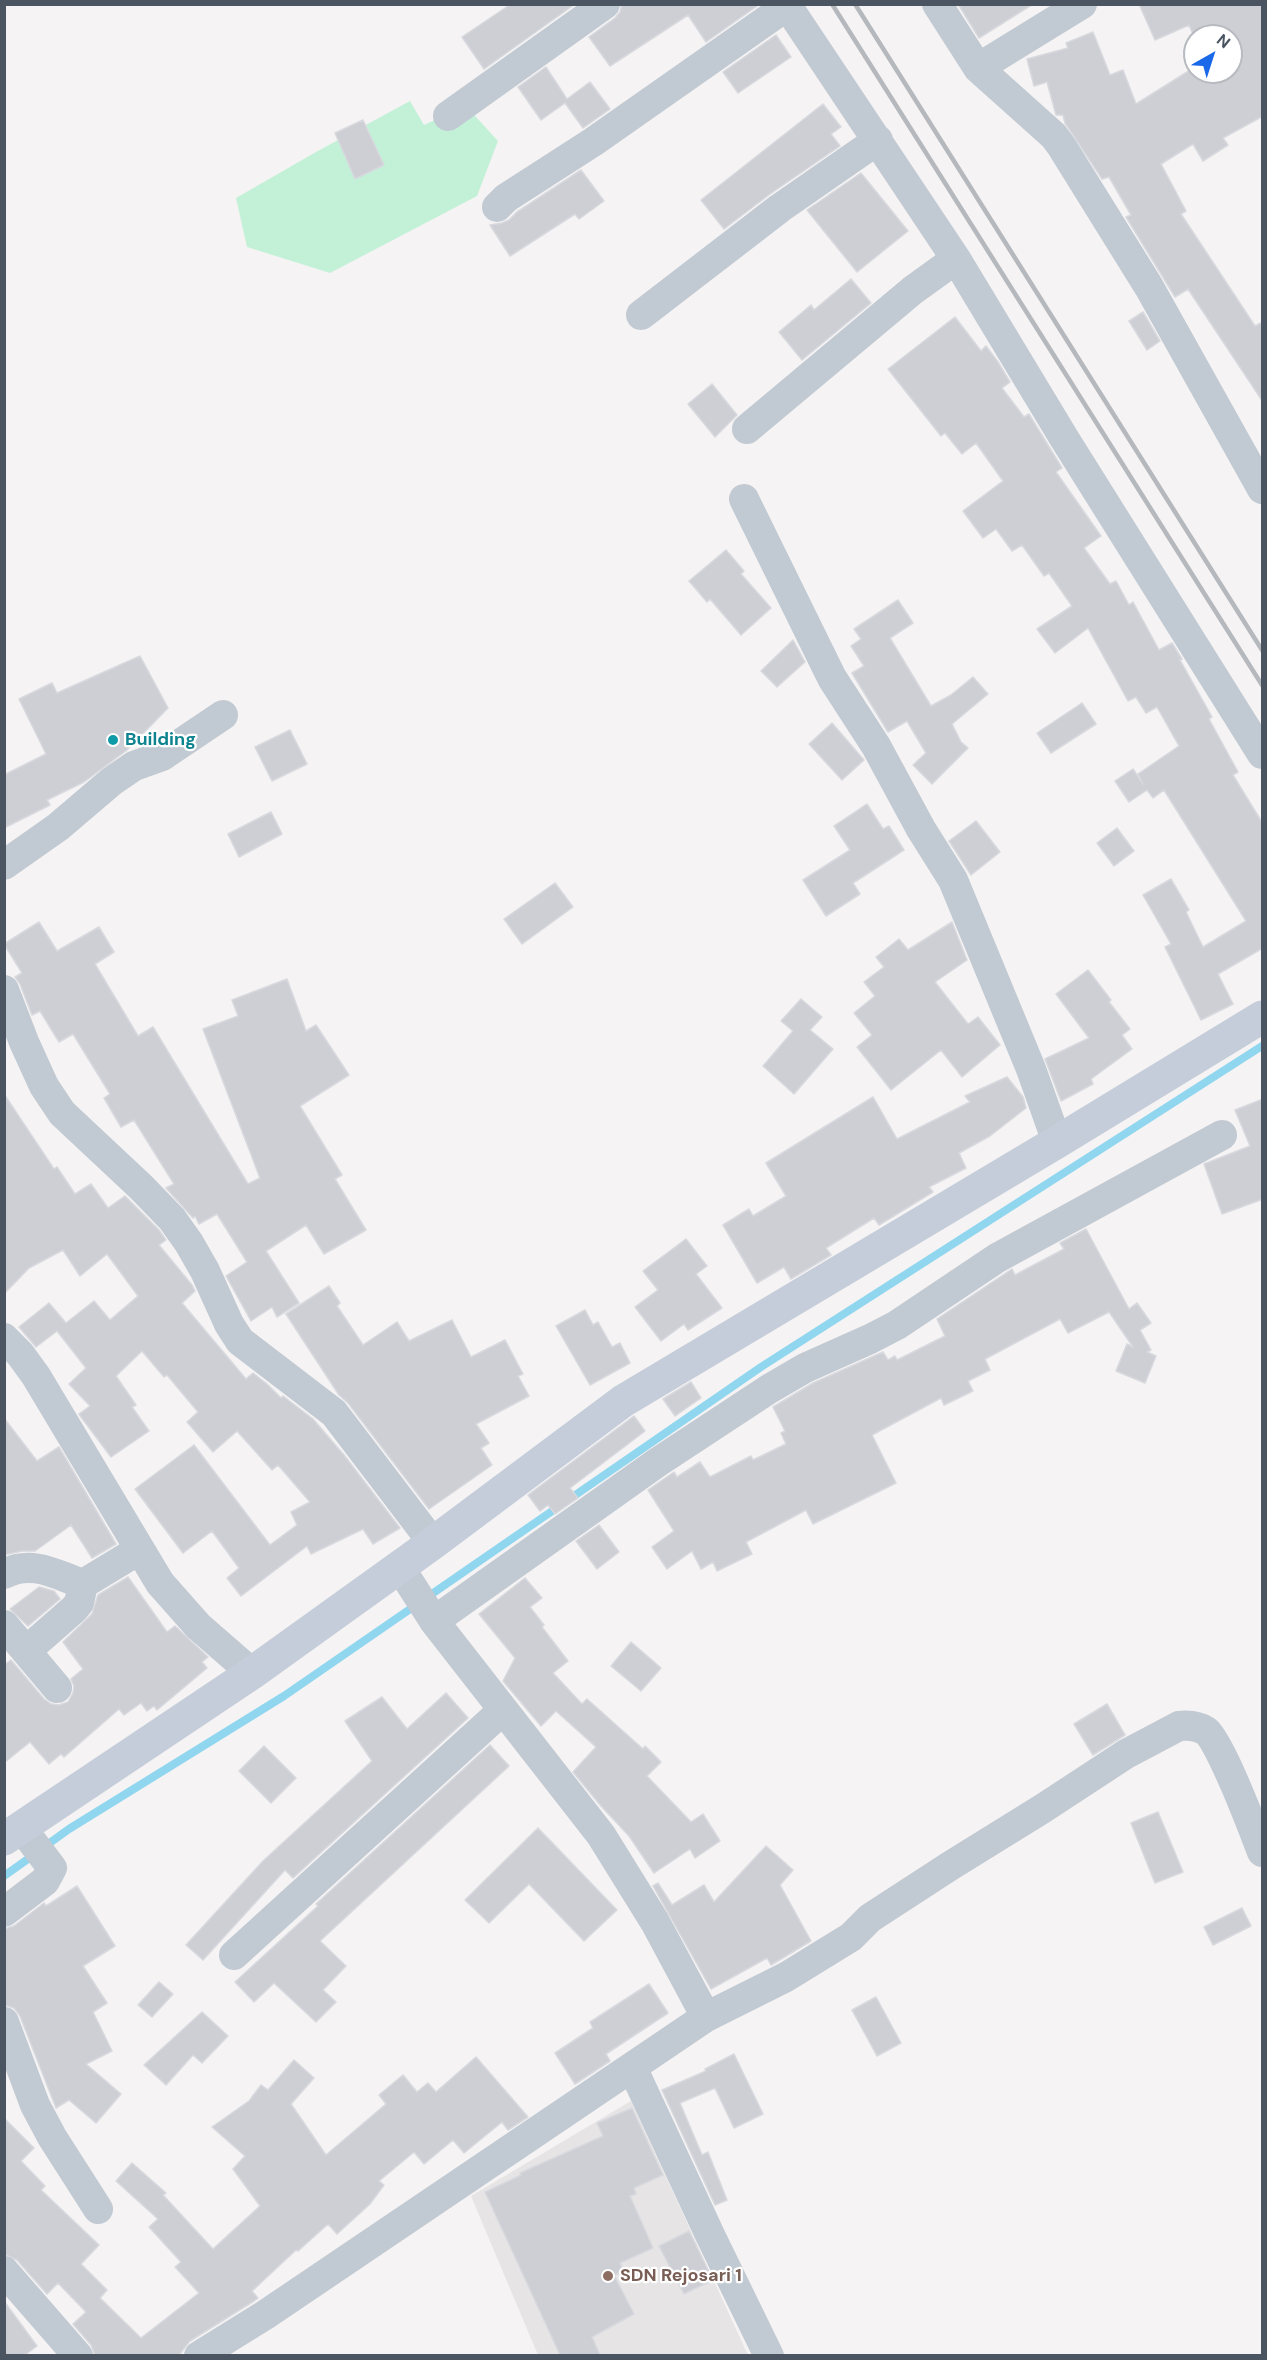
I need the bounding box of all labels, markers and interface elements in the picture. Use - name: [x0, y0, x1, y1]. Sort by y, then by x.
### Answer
- north arrow: [1183, 24, 1243, 84]
- text: N: [1212, 29, 1235, 53]
- place label: Building: [125, 729, 196, 751]
- marker: Building: [106, 733, 120, 747]
- place label: SDN Rejosari 1: [620, 2265, 742, 2287]
- marker: SDN Rejosari 1: [601, 2269, 615, 2283]

